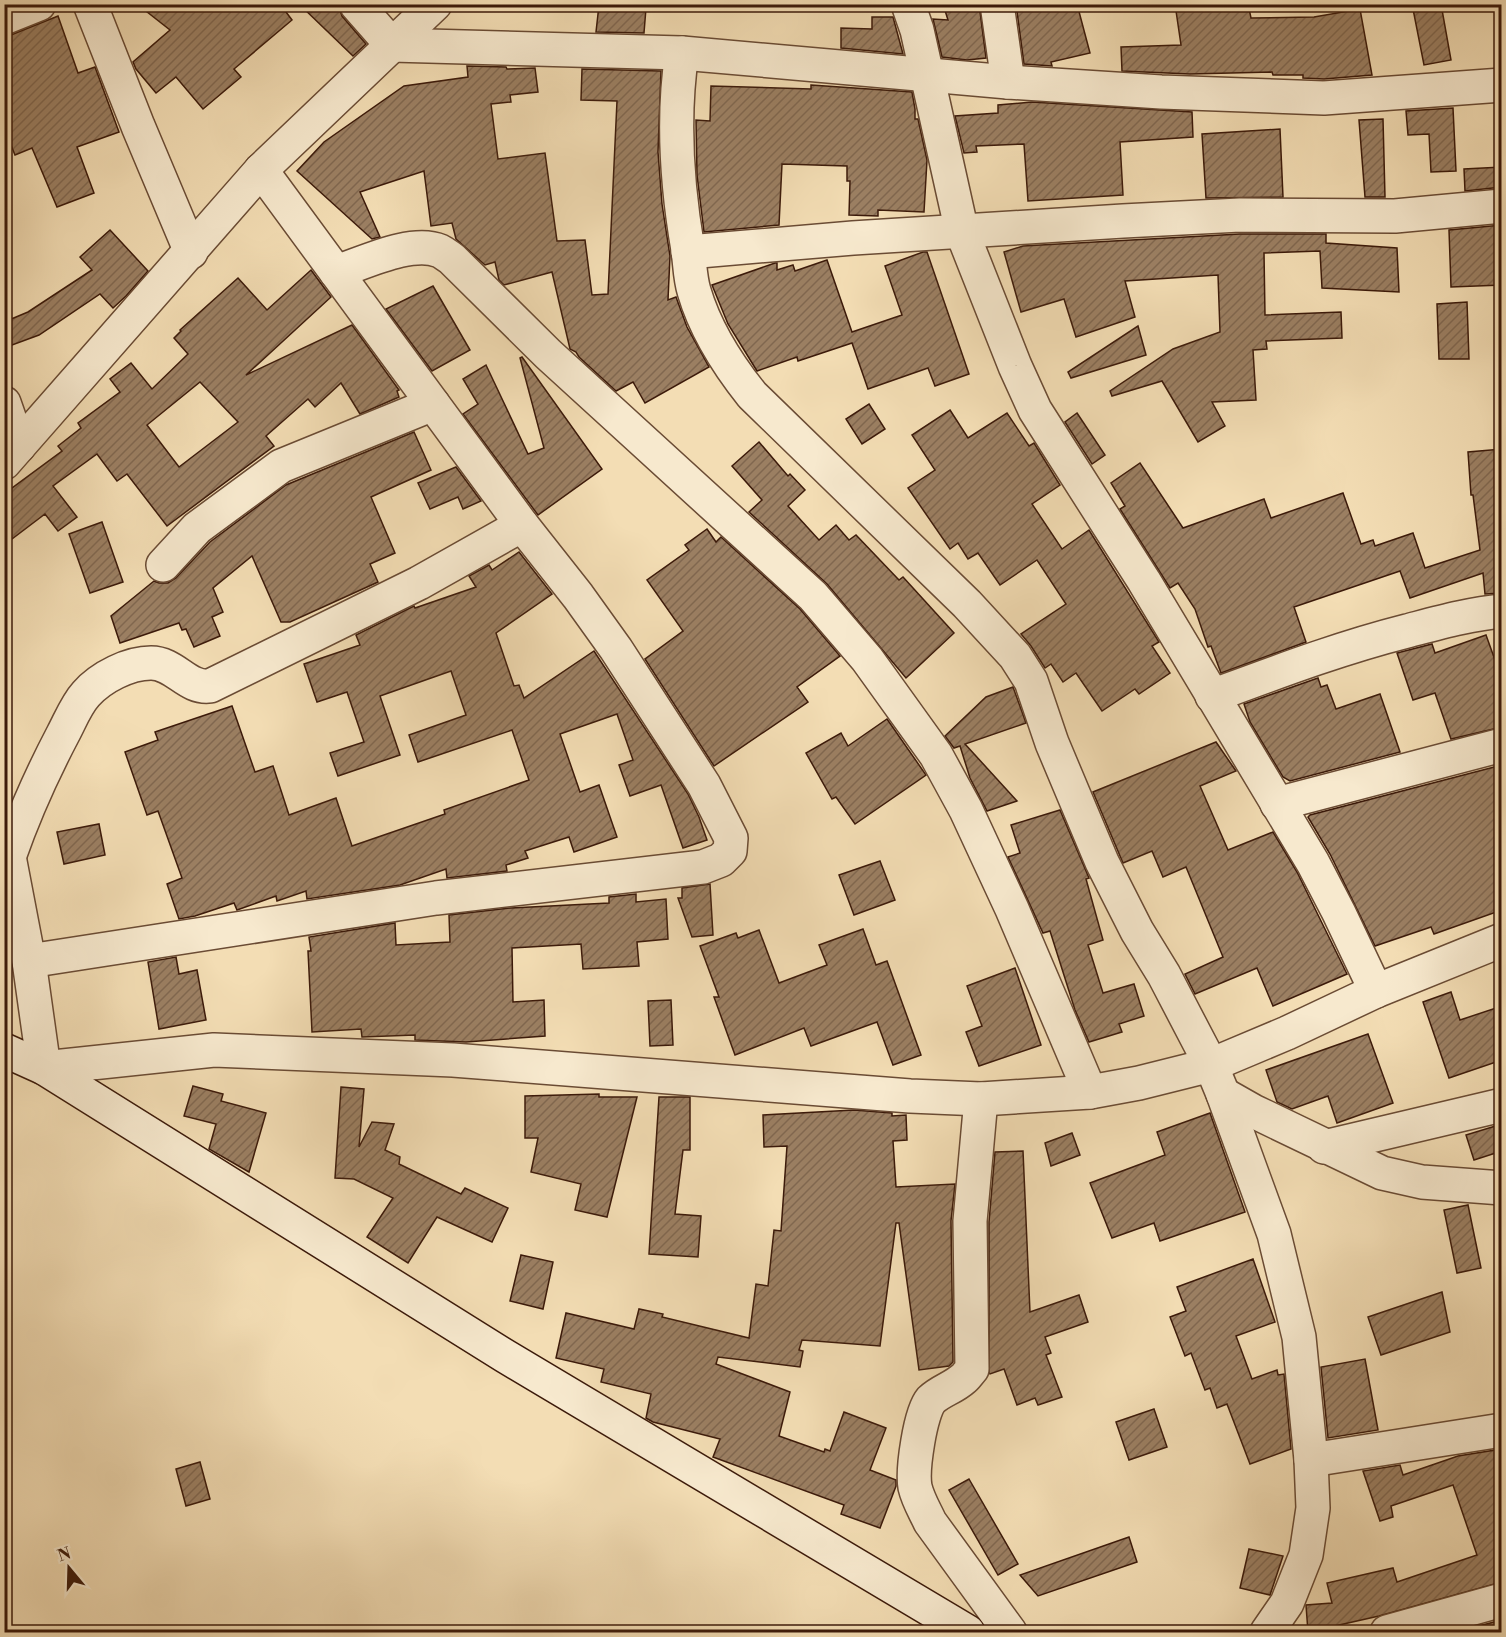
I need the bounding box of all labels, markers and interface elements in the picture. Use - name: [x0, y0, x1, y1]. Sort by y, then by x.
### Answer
- north arrow: [39, 1538, 99, 1598]
- text: N: [55, 1543, 74, 1566]

